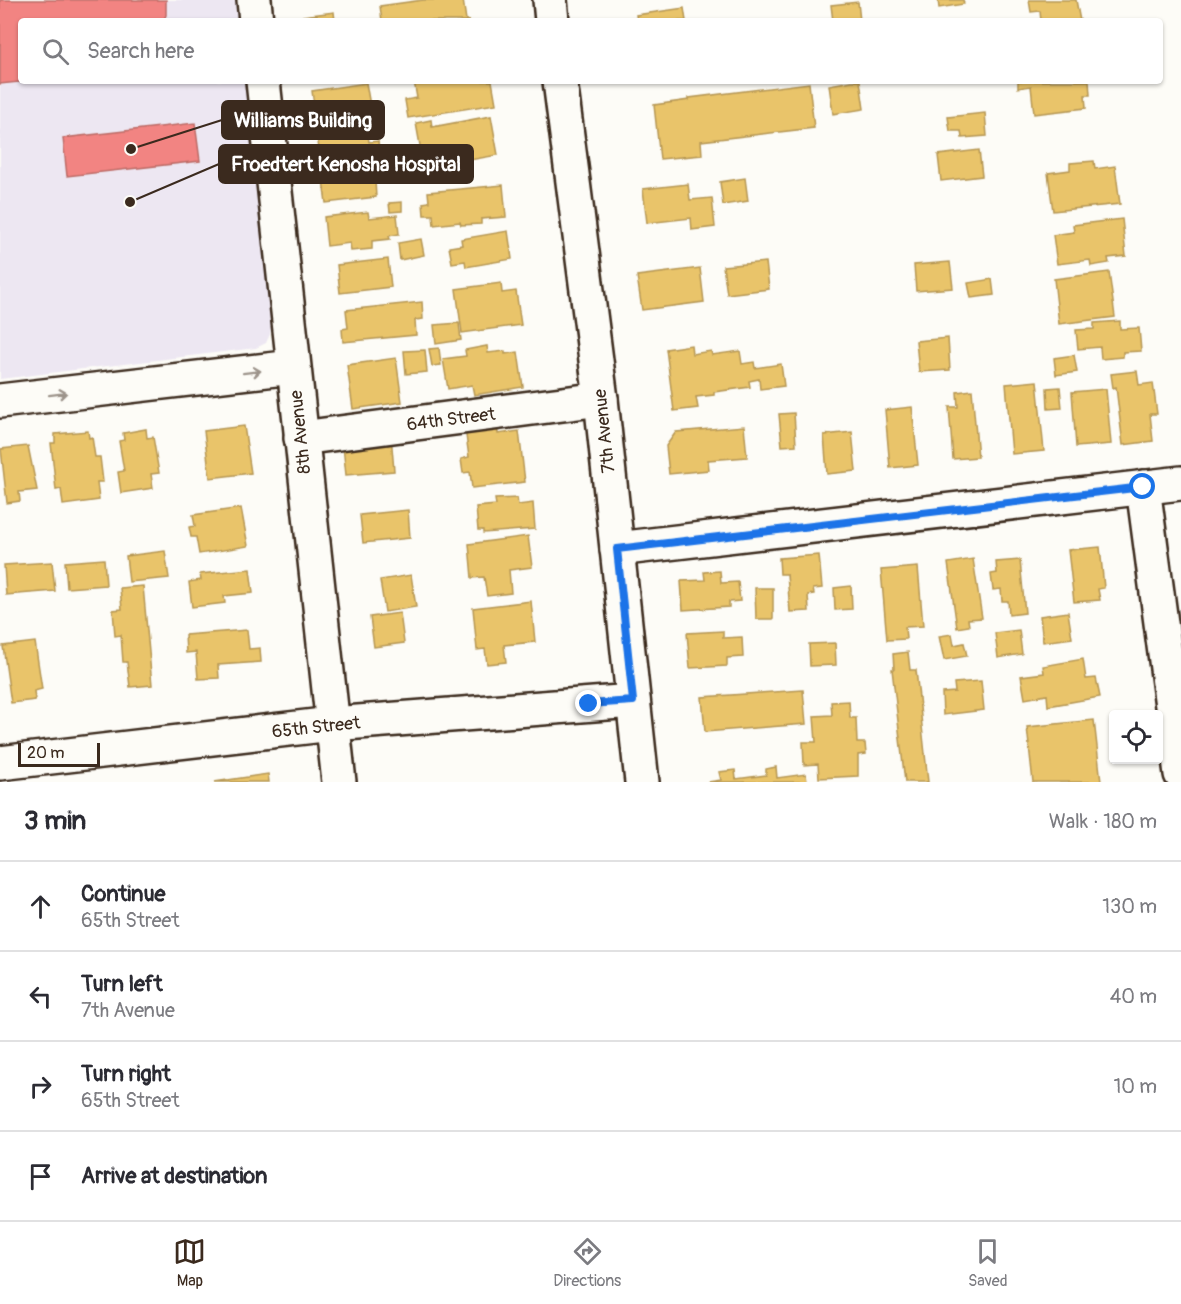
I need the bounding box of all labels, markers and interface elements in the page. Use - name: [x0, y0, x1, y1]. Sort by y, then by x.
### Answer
- search box: [18, 18, 1163, 84]
- icon: search: [39, 35, 72, 68]
- text: Search here: [87, 37, 194, 65]
- callout: Williams Building: [222, 101, 384, 139]
- text: Williams Building: [234, 108, 372, 133]
- callout: Froedtert Kenosha Hospital: [219, 145, 473, 183]
- text: Froedtert Kenosha Hospital: [231, 152, 461, 177]
- one-way arrow: [241, 366, 261, 377]
- one-way arrow: [48, 388, 68, 399]
- street label: 7th Avenue: [589, 388, 620, 474]
- street label: 8th Avenue: [285, 389, 316, 475]
- street label: 64th Street: [405, 403, 498, 436]
- route start: [1129, 473, 1155, 499]
- route end: [575, 690, 601, 716]
- map controls: [1109, 710, 1163, 764]
- button: locate: [1109, 710, 1163, 764]
- street label: 65th Street: [271, 711, 362, 744]
- scale bar: [18, 740, 100, 768]
- text: 20 m: [27, 743, 65, 763]
- text: 3 min: [24, 805, 86, 837]
- text: Walk · 180 m: [1049, 809, 1157, 834]
- text: Continue: [81, 880, 165, 908]
- icon: ahead: [24, 890, 57, 923]
- text: 130 m: [1102, 894, 1157, 919]
- text: 65th Street: [81, 908, 180, 933]
- text: Turn left: [81, 970, 163, 998]
- icon: left: [24, 980, 57, 1013]
- text: 40 m: [1110, 984, 1157, 1009]
- text: 7th Avenue: [81, 998, 175, 1023]
- text: Turn right: [81, 1060, 171, 1088]
- icon: right: [24, 1070, 57, 1103]
- text: 10 m: [1113, 1074, 1157, 1099]
- text: 65th Street: [81, 1088, 180, 1113]
- icon: arrive: [24, 1160, 57, 1193]
- text: Arrive at destination: [81, 1162, 267, 1190]
- tab: Map: [173, 1235, 206, 1291]
- tab: Directions: [553, 1235, 621, 1291]
- tab: Saved: [968, 1235, 1008, 1291]

